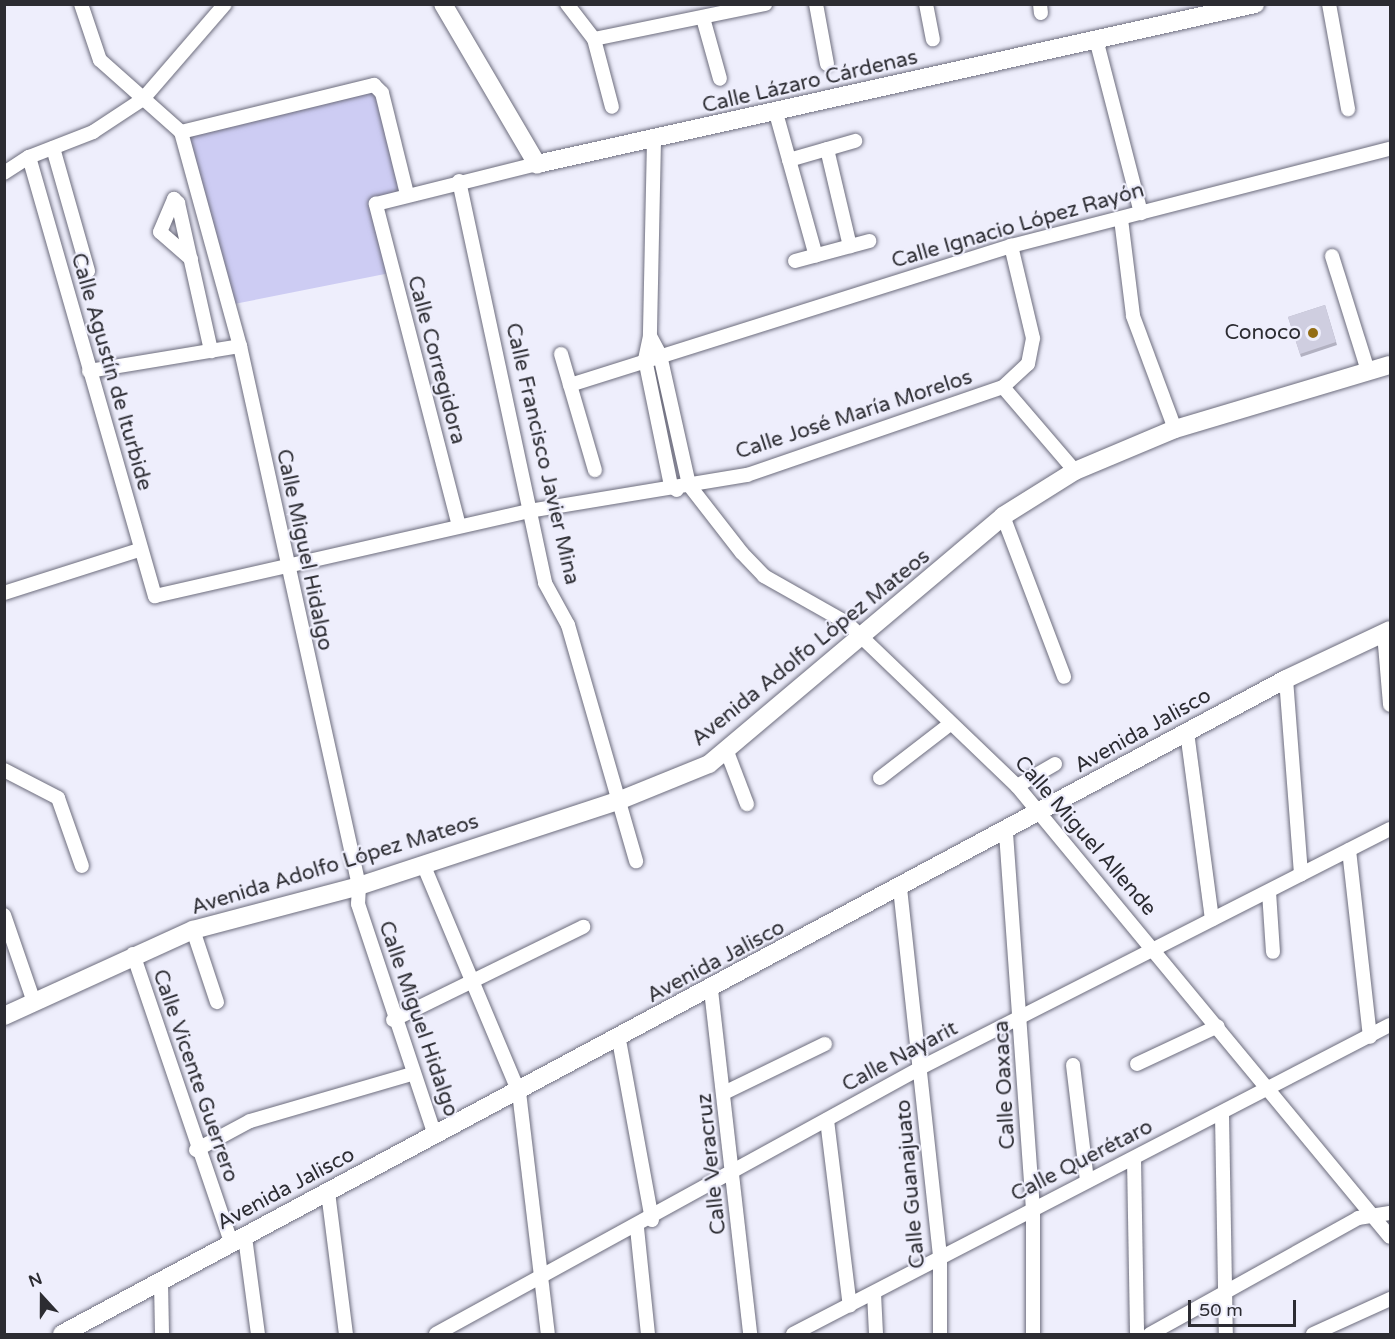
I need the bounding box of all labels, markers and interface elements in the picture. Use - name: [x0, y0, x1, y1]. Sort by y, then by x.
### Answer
- street label: Calle Lázaro Cárdenas: [700, 45, 920, 119]
- street label: Calle Ignacio López Rayón: [889, 178, 1147, 274]
- street label: Calle Agustín de Iturbide: [65, 250, 157, 494]
- street label: Calle Corregidora: [401, 273, 471, 447]
- place label: Conoco: [1225, 320, 1301, 346]
- street label: Calle Francisco Javier Mina: [500, 321, 584, 587]
- marker: Conoco: [1306, 326, 1320, 340]
- street label: Calle José María Morelos: [733, 365, 975, 465]
- street label: Calle Miguel Hidalgo: [270, 447, 338, 653]
- street label: Avenida Adolfo López Mateos: [687, 544, 935, 752]
- street label: Avenida Jalisco: [1070, 683, 1216, 779]
- street label: Calle Miguel Allende: [1009, 751, 1161, 921]
- street label: Avenida Adolfo López Mateos: [188, 809, 482, 921]
- street label: Avenida Jalisco: [643, 915, 789, 1009]
- street label: Calle Miguel Hidalgo: [373, 918, 463, 1120]
- street label: Calle Vicente Guerrero: [147, 966, 243, 1186]
- street label: Calle Nayarit: [838, 1016, 962, 1098]
- street label: Calle Oaxaca: [989, 1020, 1021, 1150]
- street label: Calle Veracruz: [692, 1092, 732, 1236]
- street label: Calle Guanajuato: [891, 1098, 931, 1270]
- street label: Calle Querétaro: [1007, 1114, 1157, 1208]
- street label: Avenida Jalisco: [213, 1142, 359, 1236]
- north arrow: [12, 1267, 72, 1327]
- text: N: [26, 1269, 45, 1292]
- scale bar: [1191, 1288, 1299, 1326]
- text: 50 m: [1199, 1299, 1243, 1321]

